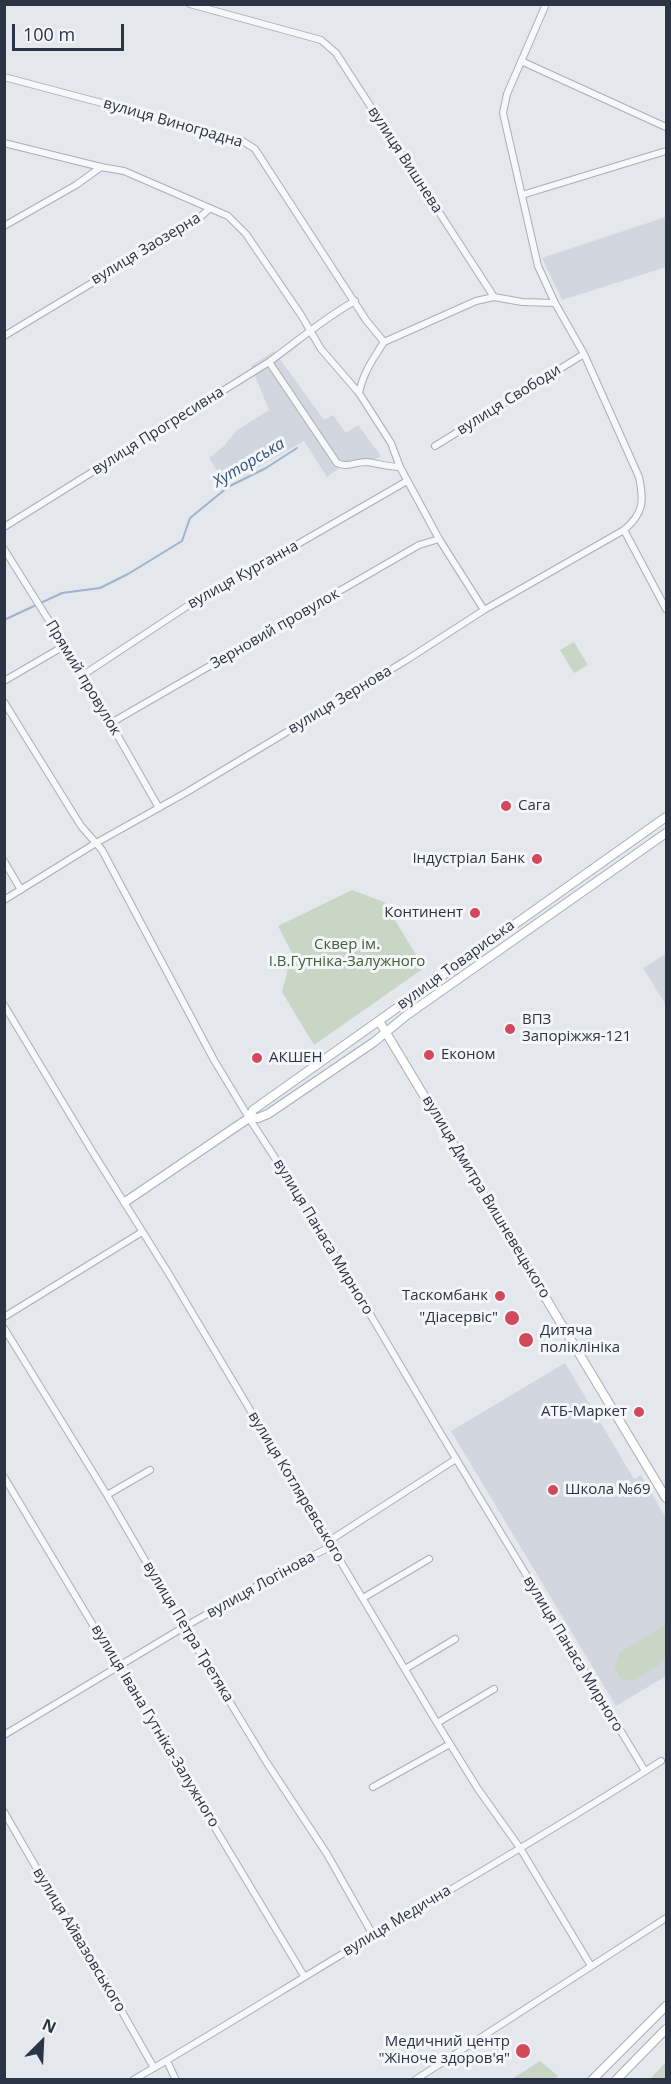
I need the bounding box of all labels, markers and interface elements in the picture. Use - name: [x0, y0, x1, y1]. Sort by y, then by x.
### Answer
- scale bar: [15, 12, 128, 50]
- text: 100 m: [23, 22, 75, 46]
- street label: вулиця Виноградна: [101, 95, 245, 151]
- street label: вулиця Вишнева: [364, 103, 446, 217]
- street label: вулиця Заозерна: [88, 209, 204, 289]
- street label: вулиця Свободи: [454, 361, 564, 439]
- street label: вулиця Прогресивна: [89, 383, 227, 479]
- water label: Хуторська: [210, 434, 288, 492]
- street label: вулиця Курганна: [184, 537, 302, 613]
- street label: Зерновий провулок: [208, 585, 342, 673]
- street label: Прямий провулок: [41, 617, 125, 739]
- street label: вулиця Зернова: [285, 662, 395, 738]
- place label: Сага: [518, 797, 551, 815]
- marker: Сага: [499, 799, 513, 813]
- place label: Індустріал Банк: [412, 850, 525, 868]
- marker: Індустріал Банк: [530, 852, 544, 866]
- place label: Континент: [384, 904, 463, 922]
- marker: Континент: [468, 906, 482, 920]
- street label: вулиця Товариська: [394, 916, 518, 1014]
- park label: Сквер ім. І.В.Гутніка-Залужного: [269, 936, 425, 971]
- place label: ВПЗ Запоріжжя-121: [522, 1011, 631, 1046]
- marker: ВПЗ Запоріжжя-121: [503, 1022, 517, 1036]
- place label: Економ: [441, 1046, 496, 1064]
- marker: Економ: [422, 1048, 436, 1062]
- place label: АКШЕН: [269, 1049, 323, 1067]
- marker: АКШЕН: [250, 1051, 264, 1065]
- street label: вулиця Дмитра Вишневецького: [418, 1092, 554, 1302]
- street label: вулиця Панаса Мирного: [269, 1156, 377, 1318]
- place label: Таскомбанк: [402, 1287, 488, 1305]
- marker: Таскомбанк: [493, 1289, 507, 1303]
- place label: "Діасервіс": [419, 1309, 498, 1327]
- marker: "Діасервіс": [503, 1309, 521, 1327]
- place label: Дитяча поліклініка: [540, 1322, 620, 1357]
- marker: Дитяча поліклініка: [517, 1331, 535, 1349]
- place label: АТБ-Маркет: [541, 1403, 627, 1421]
- marker: АТБ-Маркет: [632, 1405, 646, 1419]
- street label: вулиця Котляревського: [244, 1408, 348, 1566]
- place label: Школа №69: [565, 1481, 650, 1499]
- marker: Школа №69: [546, 1483, 560, 1497]
- street label: вулиця Логінова: [204, 1548, 318, 1622]
- street label: вулиця Петра Третяка: [139, 1558, 237, 1706]
- street label: вулиця Панаса Мирного: [519, 1573, 627, 1735]
- street label: вулиця Івана Гутніка-Залужного: [87, 1621, 223, 1831]
- street label: вулиця Айвазовського: [29, 1865, 129, 2015]
- street label: вулиця Медична: [340, 1882, 454, 1960]
- north arrow: [12, 2012, 72, 2072]
- text: N: [39, 2013, 60, 2038]
- place label: Медичний центр "Жіноче здоров'я": [378, 2033, 510, 2068]
- marker: Медичний центр "Жіноче здоров'я": [514, 2042, 532, 2060]

